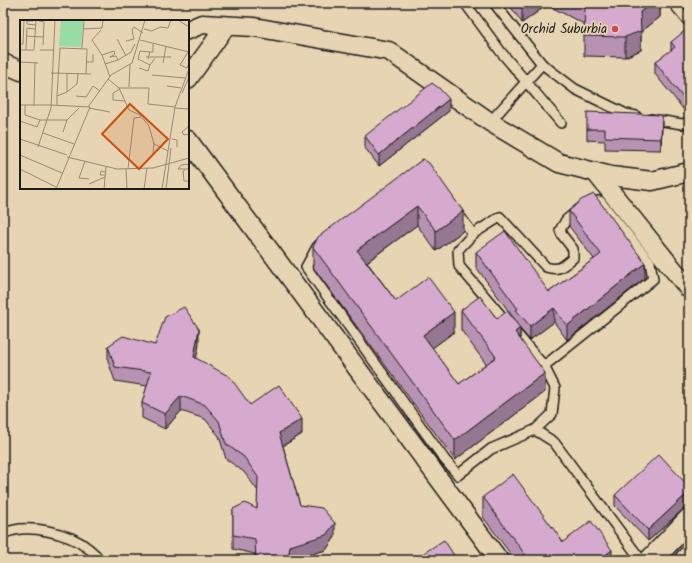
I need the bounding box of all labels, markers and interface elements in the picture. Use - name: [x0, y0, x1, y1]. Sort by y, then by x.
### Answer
- place label: Orchid Suburbia: [521, 19, 607, 40]
- inset map: [20, 20, 189, 189]
- marker: Orchid Suburbia: [610, 24, 620, 34]

